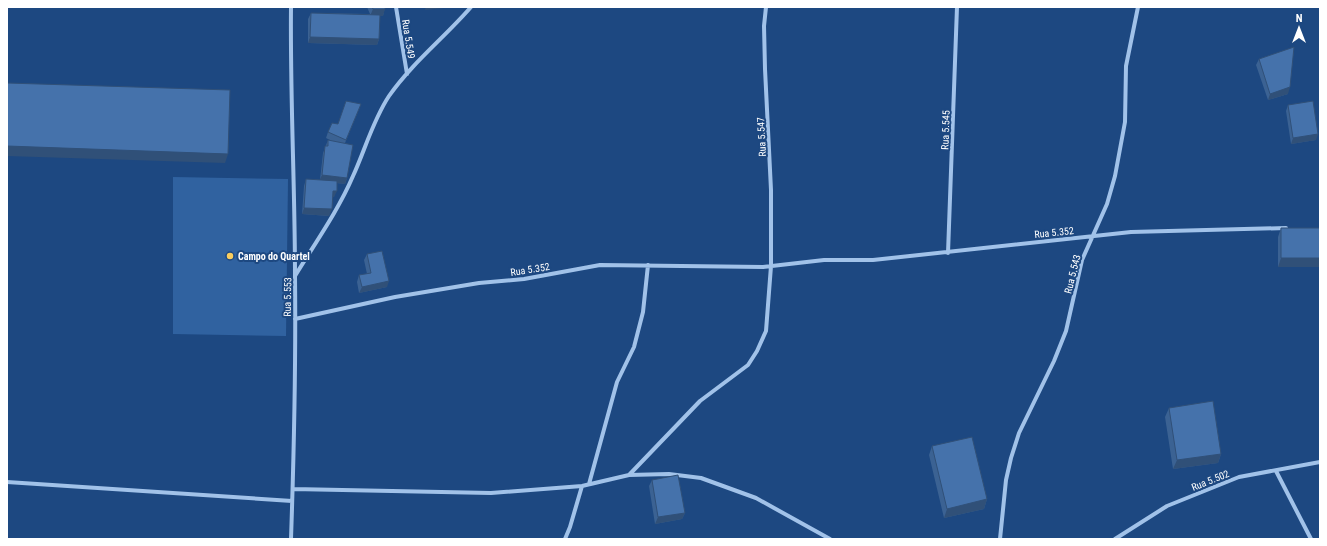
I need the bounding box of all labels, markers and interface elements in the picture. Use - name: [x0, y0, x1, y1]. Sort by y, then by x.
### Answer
- north arrow: [1279, 8, 1319, 48]
- text: N: [1296, 12, 1303, 25]
- street label: Rua 5.549: [400, 19, 417, 60]
- street label: Rua 5.545: [939, 110, 952, 150]
- street label: Rua 5.547: [755, 117, 768, 157]
- street label: Rua 5.352: [1034, 225, 1074, 240]
- marker: Campo do Quartel: [225, 251, 235, 261]
- place label: Campo do Quartel: [238, 251, 310, 262]
- street label: Rua 5.543: [1062, 254, 1083, 295]
- street label: Rua 5.352: [510, 261, 551, 278]
- street label: Rua 5.553: [282, 277, 293, 317]
- street label: Rua 5.502: [1190, 468, 1231, 493]

